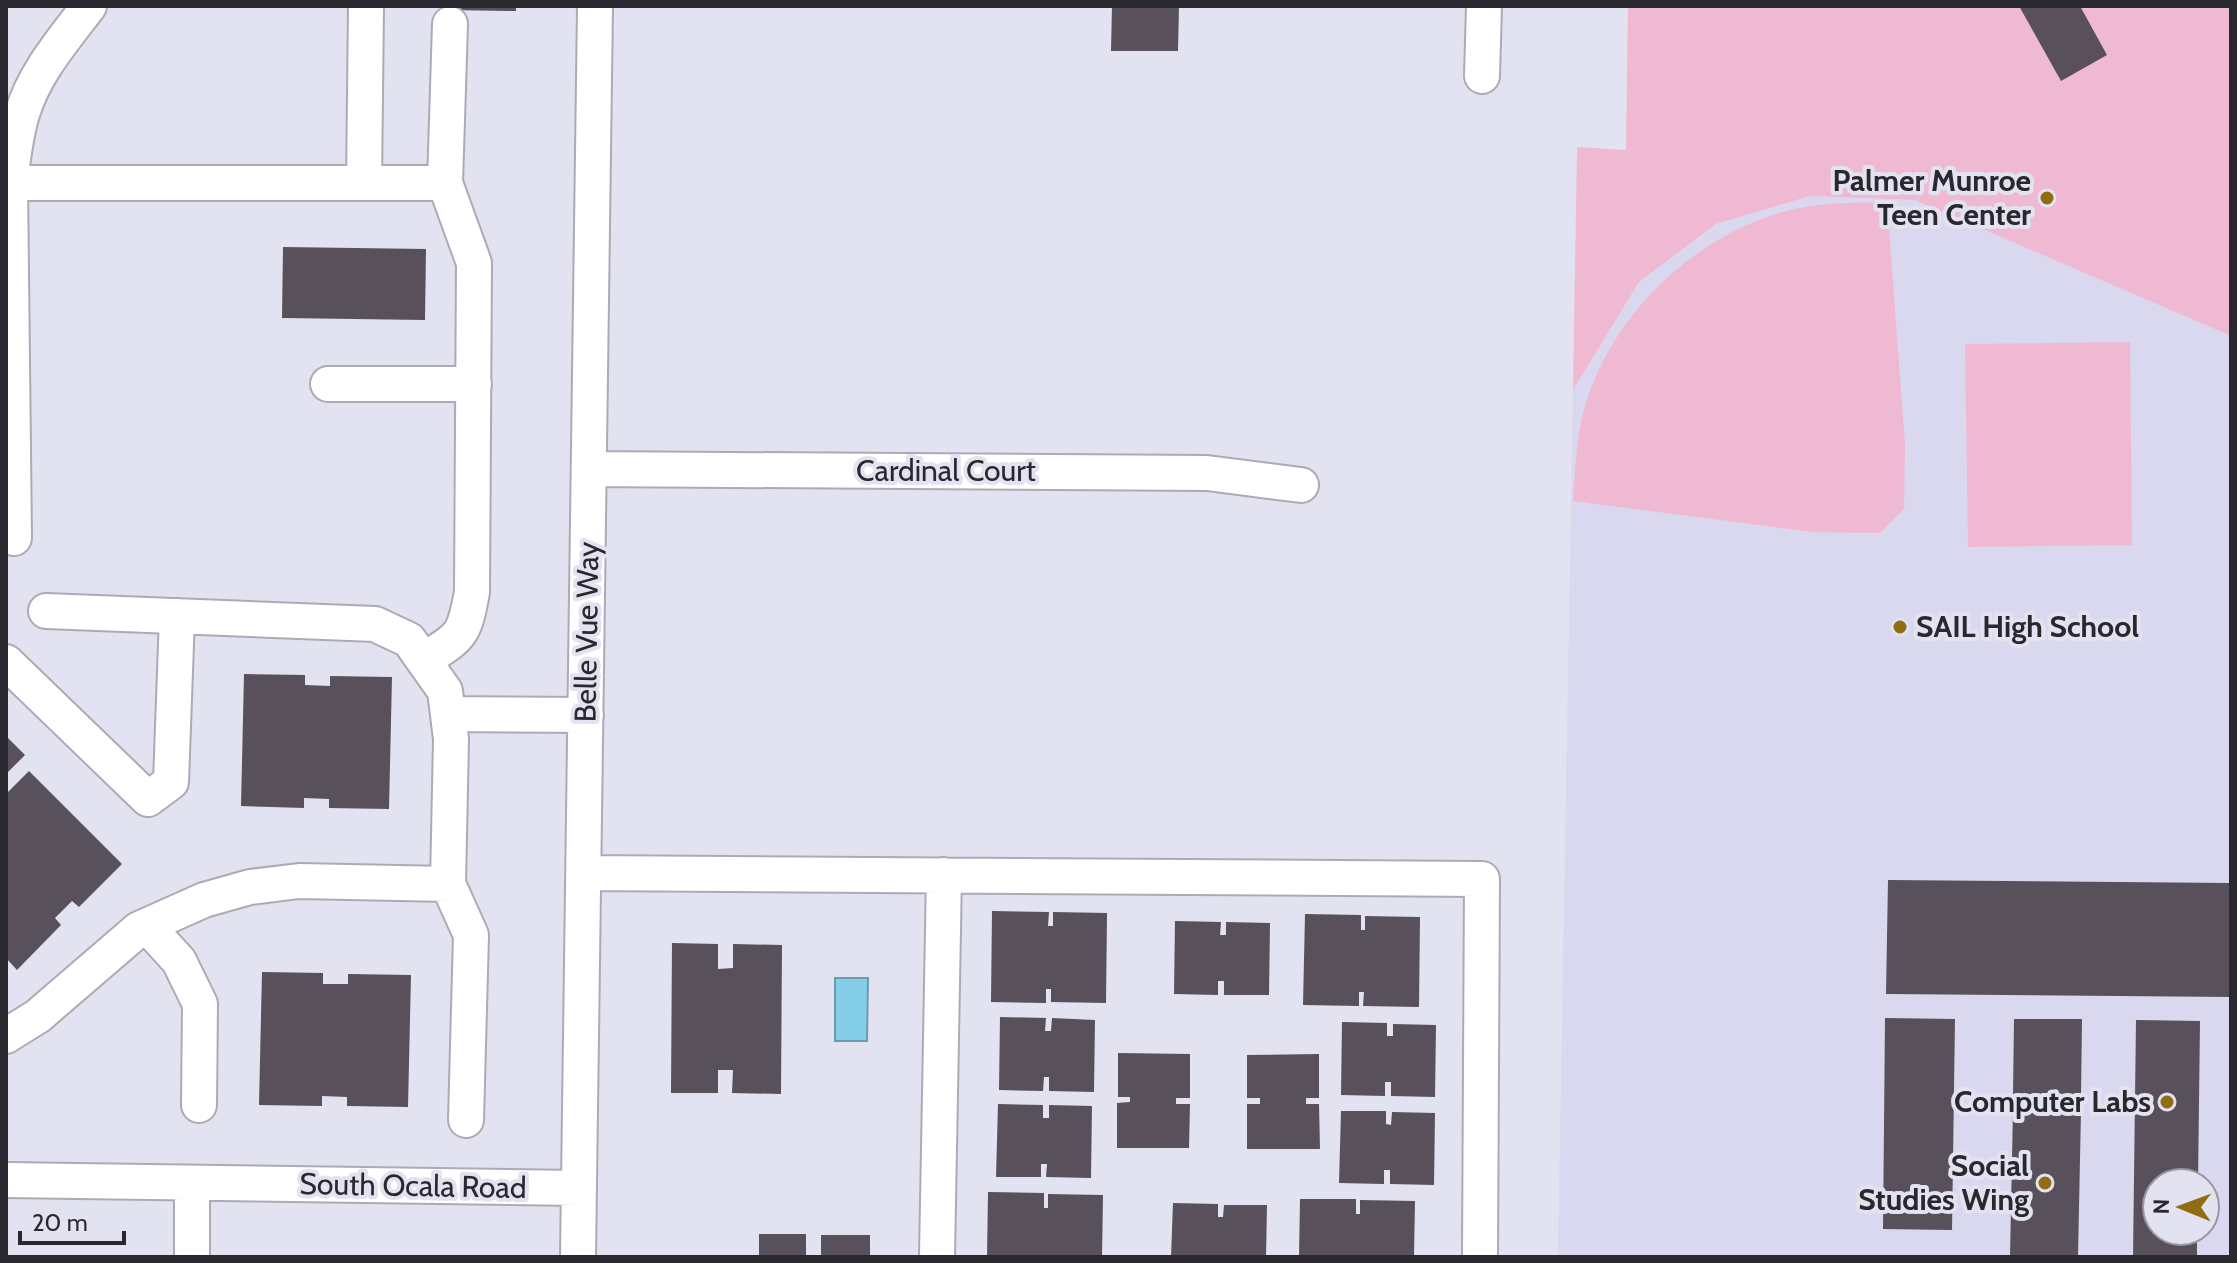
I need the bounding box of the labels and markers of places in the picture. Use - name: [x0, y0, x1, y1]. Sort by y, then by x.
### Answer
- place label: Palmer Munroe Teen Center: [1833, 162, 2031, 233]
- marker: Palmer Munroe Teen Center: [2038, 189, 2056, 207]
- place label: SAIL High School: [1916, 608, 2139, 645]
- marker: SAIL High School: [1891, 618, 1909, 636]
- place label: Computer Labs: [1954, 1083, 2151, 1120]
- marker: Computer Labs: [2158, 1093, 2176, 1111]
- place label: Social Studies Wing: [1858, 1147, 2029, 1218]
- marker: Social Studies Wing: [2036, 1174, 2054, 1192]

